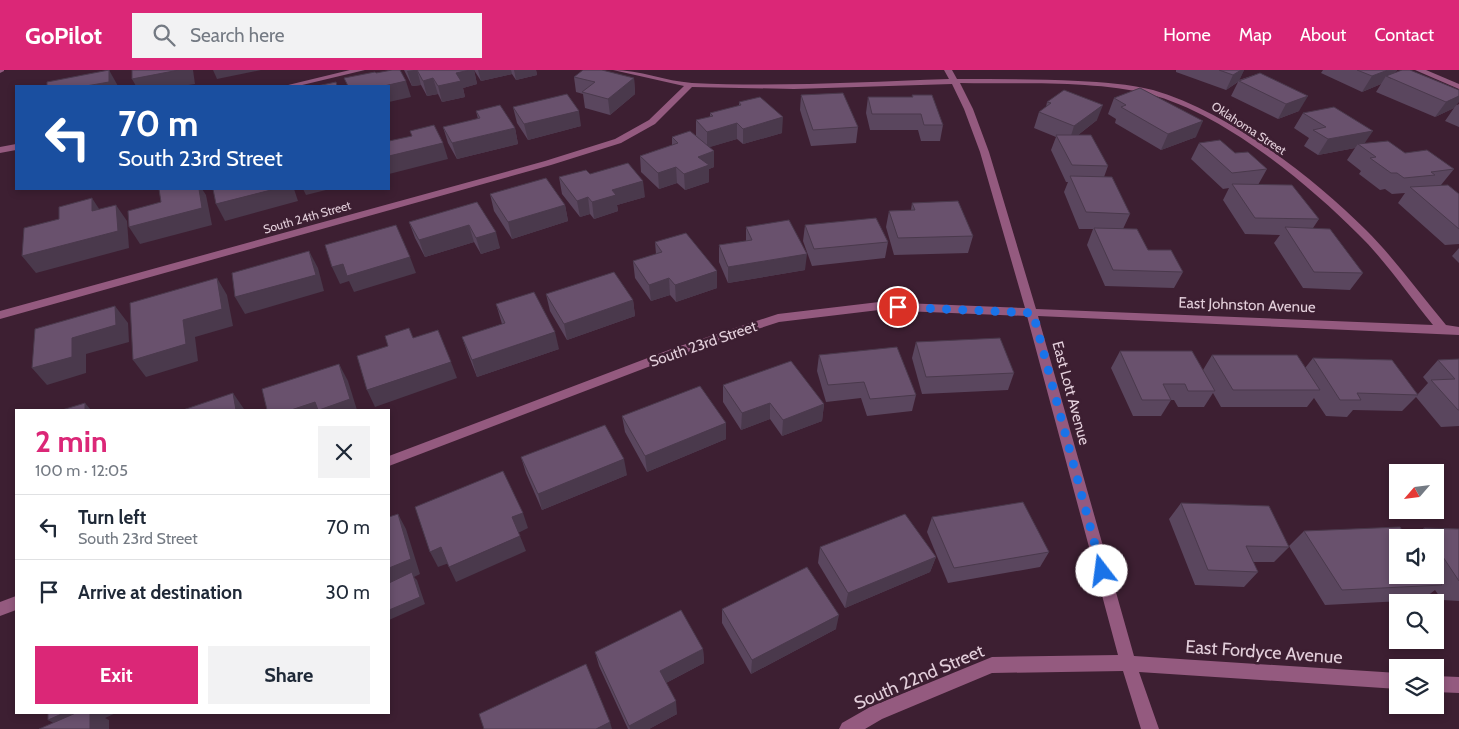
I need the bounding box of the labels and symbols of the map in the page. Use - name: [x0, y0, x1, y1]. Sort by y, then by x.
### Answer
- street label: Oklahoma Street: [1209, 98, 1289, 158]
- street label: South 24th Street: [261, 197, 353, 237]
- pin: [877, 286, 919, 328]
- street label: East Johnston Avenue: [1178, 294, 1316, 316]
- street label: South 23rd Street: [647, 317, 759, 371]
- street label: East Lott Avenue: [1048, 339, 1094, 447]
- north arrow: [1389, 464, 1444, 519]
- position arrow: [1075, 544, 1127, 596]
- street label: East Fordyce Avenue: [1185, 636, 1343, 668]
- street label: South 22nd Street: [851, 640, 987, 714]

